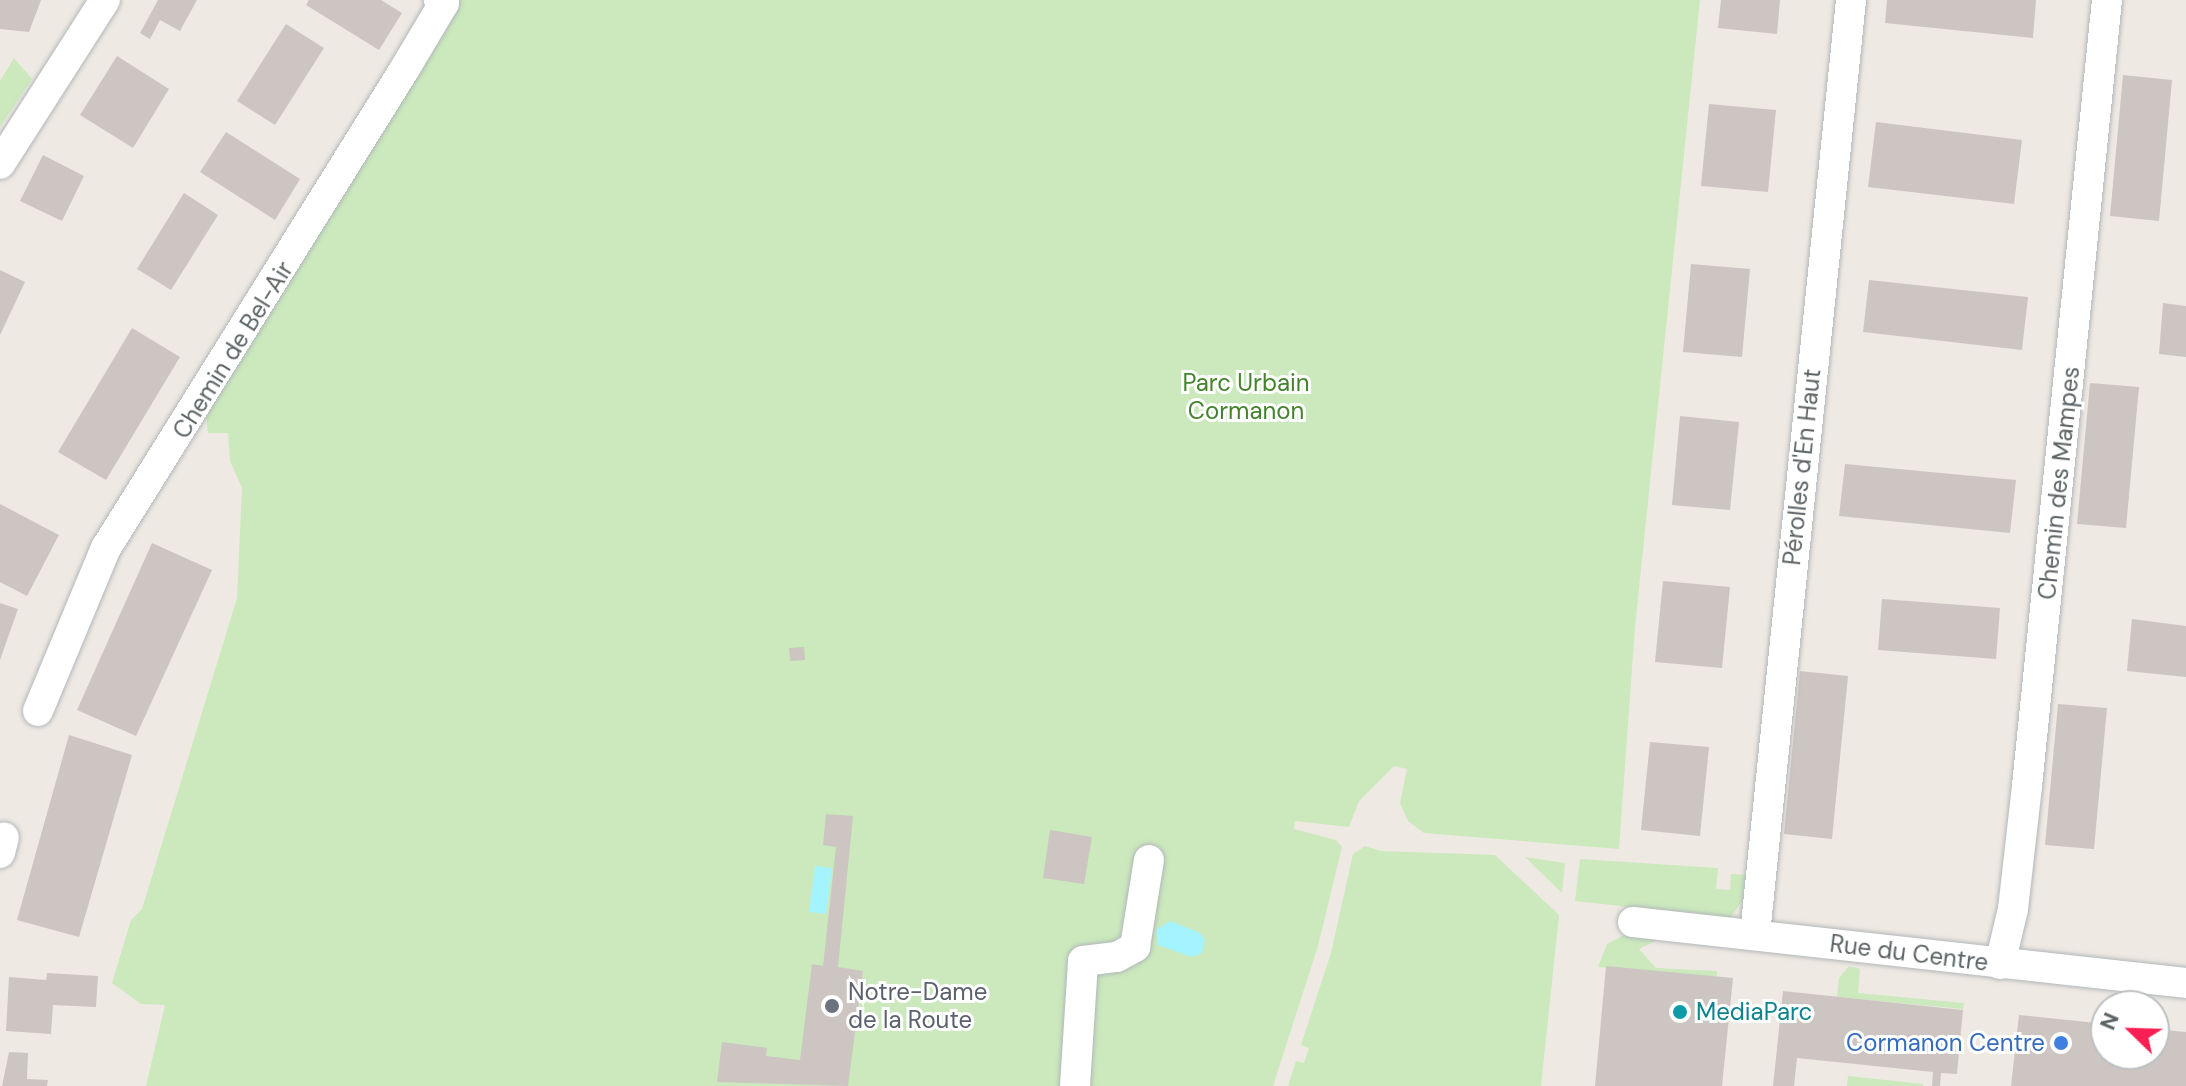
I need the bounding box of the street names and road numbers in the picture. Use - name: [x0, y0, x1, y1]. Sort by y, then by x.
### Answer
- street label: Chemin de Bel-Air: [167, 256, 299, 444]
- street label: Chemin des Mampes: [2032, 365, 2086, 601]
- street label: Pérolles d'En Haut: [1777, 367, 1827, 567]
- street label: Rue du Centre: [1828, 929, 1990, 977]

